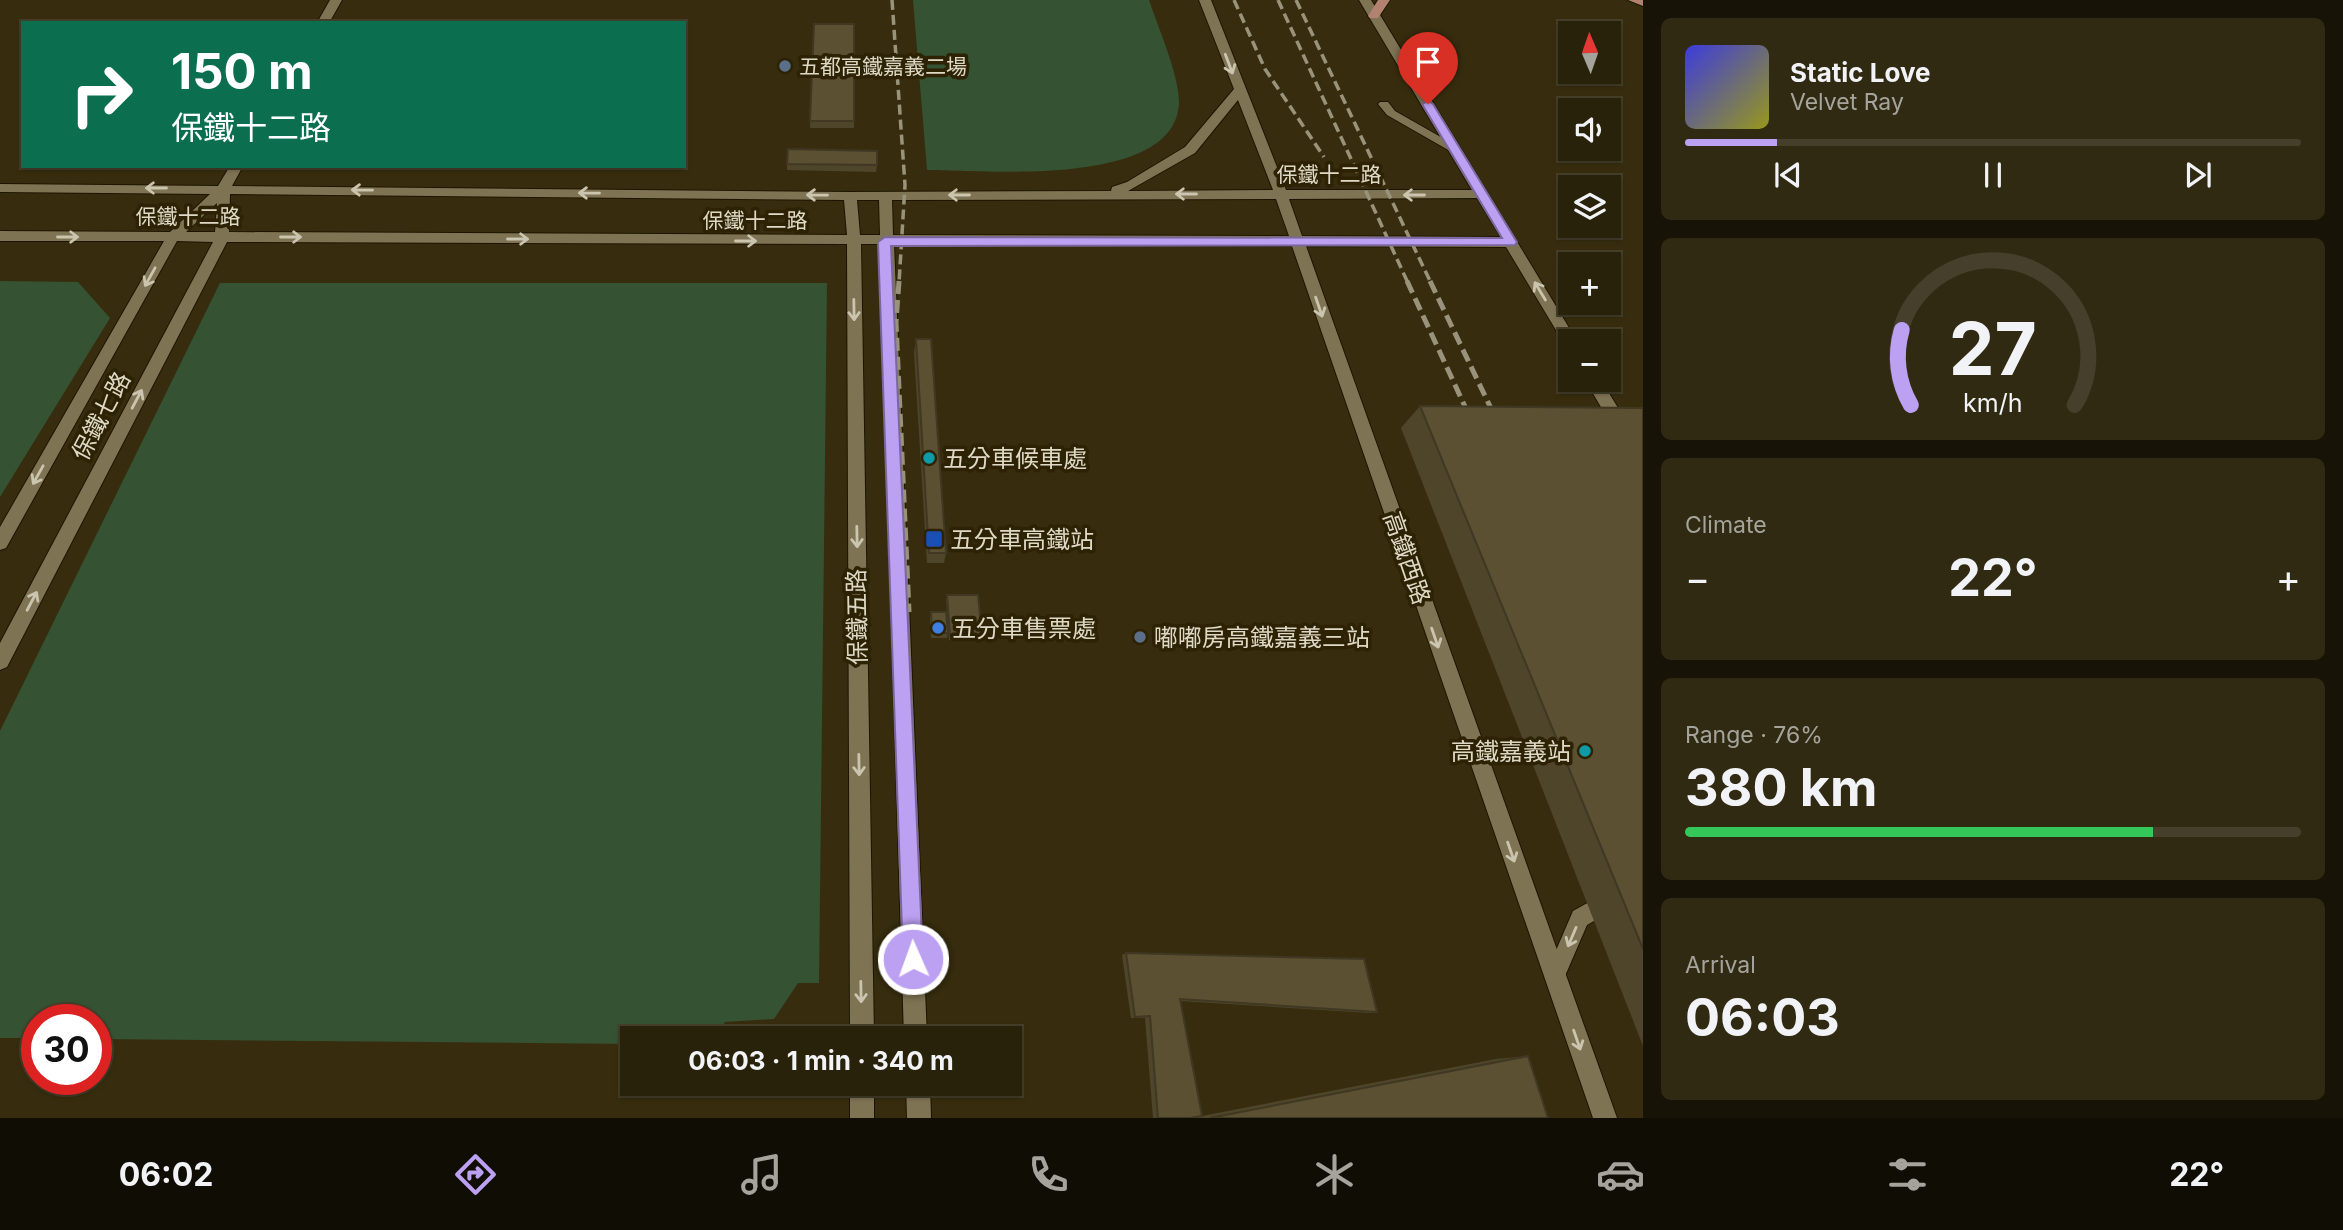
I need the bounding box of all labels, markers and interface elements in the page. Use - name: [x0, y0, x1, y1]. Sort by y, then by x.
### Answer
- north arrow: [1558, 21, 1620, 84]
- map controls: [1558, 21, 1621, 392]
- pin: [1398, 32, 1458, 104]
- text: 150 m: [171, 42, 313, 101]
- icon: arrive: [1409, 43, 1447, 81]
- icon: right: [56, 49, 147, 140]
- one-way arrow: [1224, 52, 1237, 74]
- place label: 五都高鐵嘉義二場: [799, 54, 967, 79]
- text: Static Love: [1790, 57, 1931, 88]
- marker: 五都高鐵嘉義二場: [777, 58, 793, 74]
- text: Velvet Ray: [1790, 88, 1904, 116]
- button: sound: [1558, 98, 1621, 161]
- text: 保鐵十二路: [171, 108, 331, 147]
- icon: previous: [1769, 156, 1807, 194]
- icon: pause: [1974, 156, 2012, 194]
- icon: next: [2179, 156, 2217, 194]
- street label: 保鐵十二路: [1277, 162, 1382, 187]
- button: layers: [1558, 175, 1621, 238]
- one-way arrow: [145, 181, 168, 195]
- one-way arrow: [351, 183, 374, 197]
- one-way arrow: [578, 186, 601, 199]
- one-way arrow: [1175, 187, 1198, 201]
- one-way arrow: [806, 188, 829, 202]
- one-way arrow: [947, 188, 970, 202]
- one-way arrow: [1402, 188, 1425, 202]
- street label: 保鐵十二路: [136, 204, 241, 229]
- street label: 保鐵十二路: [703, 208, 808, 233]
- one-way arrow: [56, 230, 79, 244]
- one-way arrow: [279, 231, 302, 244]
- one-way arrow: [506, 232, 529, 246]
- one-way arrow: [734, 234, 757, 248]
- button: +: [1558, 252, 1621, 315]
- one-way arrow: [143, 267, 157, 287]
- one-way arrow: [1533, 282, 1547, 302]
- one-way arrow: [1314, 296, 1326, 318]
- one-way arrow: [847, 298, 861, 321]
- text: 27: [1949, 304, 2037, 393]
- button: −: [1558, 329, 1621, 392]
- street label: 保鐵七路: [66, 367, 136, 465]
- text: km/h: [1963, 388, 2023, 418]
- one-way arrow: [131, 389, 144, 410]
- place label: 五分車候車處: [943, 444, 1087, 473]
- marker: 五分車候車處: [921, 450, 937, 466]
- one-way arrow: [31, 465, 45, 485]
- street label: 高鐵西路: [1378, 508, 1436, 608]
- text: Climate: [1685, 511, 1767, 539]
- one-way arrow: [850, 525, 864, 548]
- place label: 五分車高鐵站: [950, 525, 1094, 554]
- marker: 五分車高鐵站: [924, 529, 944, 549]
- text: 22°: [1948, 546, 2038, 609]
- text: −: [1685, 555, 1710, 601]
- text: +: [2276, 555, 2301, 601]
- street label: 保鐵五路: [842, 569, 872, 665]
- one-way arrow: [25, 591, 39, 612]
- place label: 五分車售票處: [952, 614, 1096, 643]
- marker: 五分車售票處: [930, 620, 946, 636]
- place label: 嘟嘟房高鐵嘉義三站: [1154, 623, 1370, 652]
- one-way arrow: [1430, 626, 1442, 648]
- marker: 嘟嘟房高鐵嘉義三站: [1132, 629, 1148, 645]
- text: Range · 76%: [1685, 721, 1823, 749]
- place label: 高鐵嘉義站: [1451, 737, 1571, 766]
- marker: 高鐵嘉義站: [1577, 743, 1593, 759]
- one-way arrow: [852, 753, 866, 776]
- text: 380 km: [1685, 756, 1877, 819]
- one-way arrow: [1505, 841, 1518, 863]
- position arrow: [876, 922, 950, 996]
- one-way arrow: [1564, 926, 1577, 947]
- text: Arrival: [1685, 951, 1756, 979]
- one-way arrow: [854, 980, 868, 1003]
- text: 06:03: [1685, 986, 1840, 1049]
- speed limit sign: 30: [21, 1004, 112, 1095]
- one-way arrow: [1572, 1029, 1585, 1050]
- text: 06:03 · 1 min · 340 m: [688, 1045, 954, 1076]
- icon: directions: [451, 1150, 500, 1199]
- icon: music: [737, 1150, 786, 1199]
- icon: phone: [1024, 1150, 1073, 1199]
- icon: climate: [1310, 1150, 1359, 1199]
- icon: car: [1596, 1150, 1645, 1199]
- icon: filters: [1883, 1150, 1932, 1199]
- text: 06:02: [119, 1155, 213, 1194]
- text: 22°: [2169, 1155, 2224, 1194]

